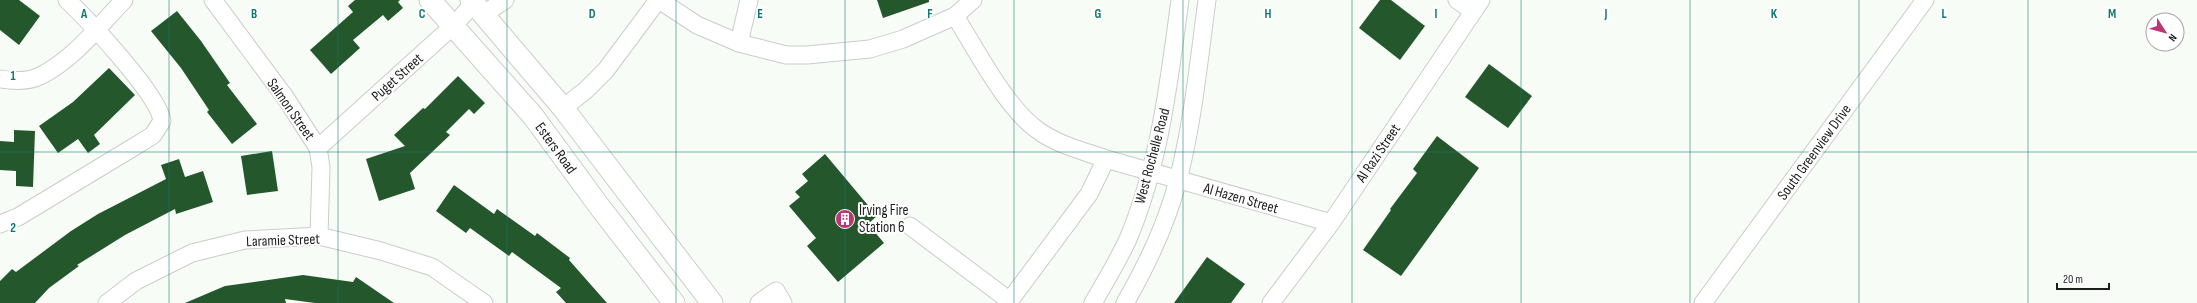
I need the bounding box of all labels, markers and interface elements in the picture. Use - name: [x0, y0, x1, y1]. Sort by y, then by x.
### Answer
- text: A: [80, 6, 88, 22]
- text: B: [251, 6, 257, 22]
- text: C: [419, 6, 426, 22]
- text: D: [589, 6, 596, 22]
- text: E: [757, 6, 763, 22]
- text: F: [927, 6, 933, 22]
- text: G: [1095, 6, 1102, 22]
- text: H: [1265, 6, 1272, 22]
- text: I: [1435, 6, 1438, 22]
- text: J: [1604, 6, 1608, 22]
- text: K: [1771, 6, 1778, 22]
- text: L: [1941, 6, 1947, 22]
- text: M: [2108, 6, 2116, 22]
- north arrow: [2145, 12, 2185, 52]
- text: N: [2166, 31, 2180, 44]
- street label: Puget Street: [368, 49, 427, 106]
- text: 1: [10, 68, 16, 84]
- street label: Salmon Street: [262, 75, 319, 144]
- street label: South Greenview Drive: [1773, 101, 1856, 204]
- street label: West Rochelle Road: [1131, 106, 1174, 206]
- street label: Esters Road: [531, 119, 581, 178]
- street label: Al Razi Street: [1351, 120, 1405, 187]
- street label: Al Hazen Street: [1200, 178, 1281, 218]
- place label: Irving Fire Station 6: [859, 201, 909, 237]
- building icon: Irving Fire Station 6: [834, 208, 856, 230]
- text: 2: [10, 220, 16, 236]
- street label: Laramie Street: [246, 230, 321, 251]
- scale bar: [2057, 265, 2109, 291]
- text: 20 m: [2063, 272, 2083, 287]

